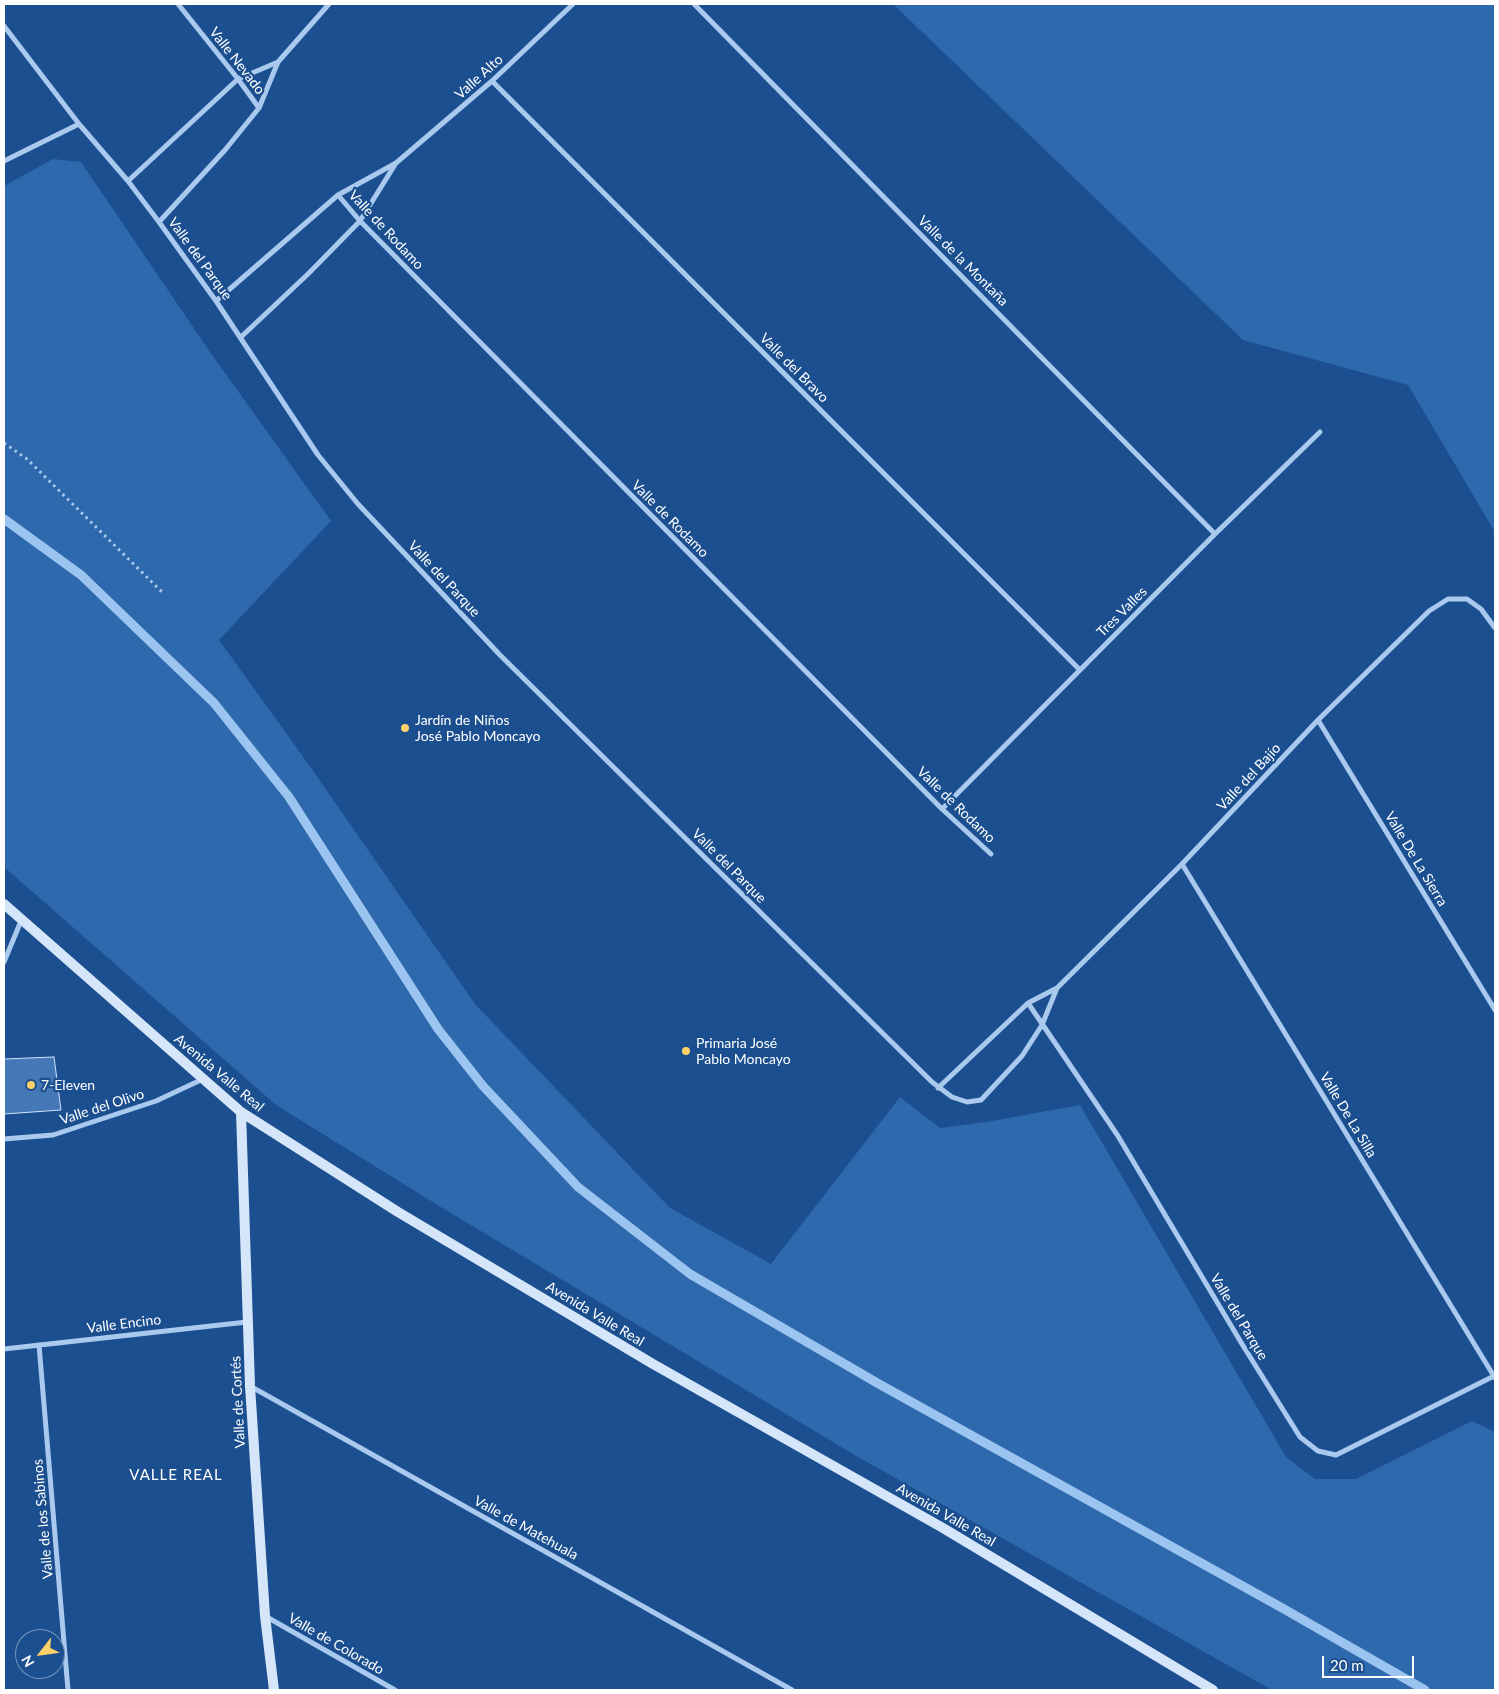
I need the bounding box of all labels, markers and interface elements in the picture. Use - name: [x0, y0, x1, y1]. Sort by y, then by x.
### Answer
- street label: Valle Nevado: [206, 24, 268, 98]
- street label: Valle Alto: [452, 51, 506, 103]
- street label: Valle de Rodamo: [345, 187, 427, 273]
- street label: Valle de la Montaña: [914, 212, 1012, 310]
- street label: Valle del Parque: [164, 214, 236, 304]
- street label: Valle del Bravo: [756, 330, 832, 406]
- street label: Valle de Rodamo: [628, 477, 712, 561]
- street label: Valle del Parque: [404, 537, 484, 621]
- street label: Tres Valles: [1093, 583, 1151, 641]
- place label: Jardín de Niños José Pablo Moncayo: [415, 712, 540, 744]
- marker: Jardín de Niños José Pablo Moncayo: [399, 722, 411, 734]
- street label: Valle del Bajío: [1214, 740, 1284, 814]
- street label: Valle de Rodamo: [913, 763, 999, 847]
- street label: Valle De La Sierra: [1381, 809, 1451, 909]
- street label: Valle del Parque: [688, 825, 770, 907]
- street label: Avenida Valle Real: [171, 1031, 267, 1115]
- place label: Primaria José Pablo Moncayo: [696, 1035, 791, 1068]
- marker: Primaria José Pablo Moncayo: [680, 1045, 692, 1057]
- street label: Valle De La Silla: [1316, 1069, 1380, 1161]
- place label: 7-Eleven: [41, 1077, 95, 1093]
- marker: 7-Eleven: [25, 1079, 37, 1091]
- street label: Valle del Olivo: [58, 1085, 146, 1129]
- street label: Valle del Parque: [1207, 1271, 1271, 1363]
- street label: Avenida Valle Real: [543, 1278, 647, 1350]
- street label: Valle Encino: [86, 1311, 162, 1337]
- street label: Valle de Cortés: [227, 1355, 249, 1449]
- street label: Valle de los Sabinos: [29, 1458, 57, 1580]
- district label: VALLE REAL: [128, 1466, 224, 1484]
- street label: Avenida Valle Real: [893, 1480, 999, 1550]
- street label: Valle de Matehuala: [471, 1492, 581, 1564]
- street label: Valle de Colorado: [285, 1610, 387, 1678]
- north arrow: [15, 1629, 65, 1679]
- scale bar: [1324, 1646, 1416, 1678]
- text: N: [17, 1652, 38, 1670]
- text: 20 m: [1330, 1656, 1364, 1674]

